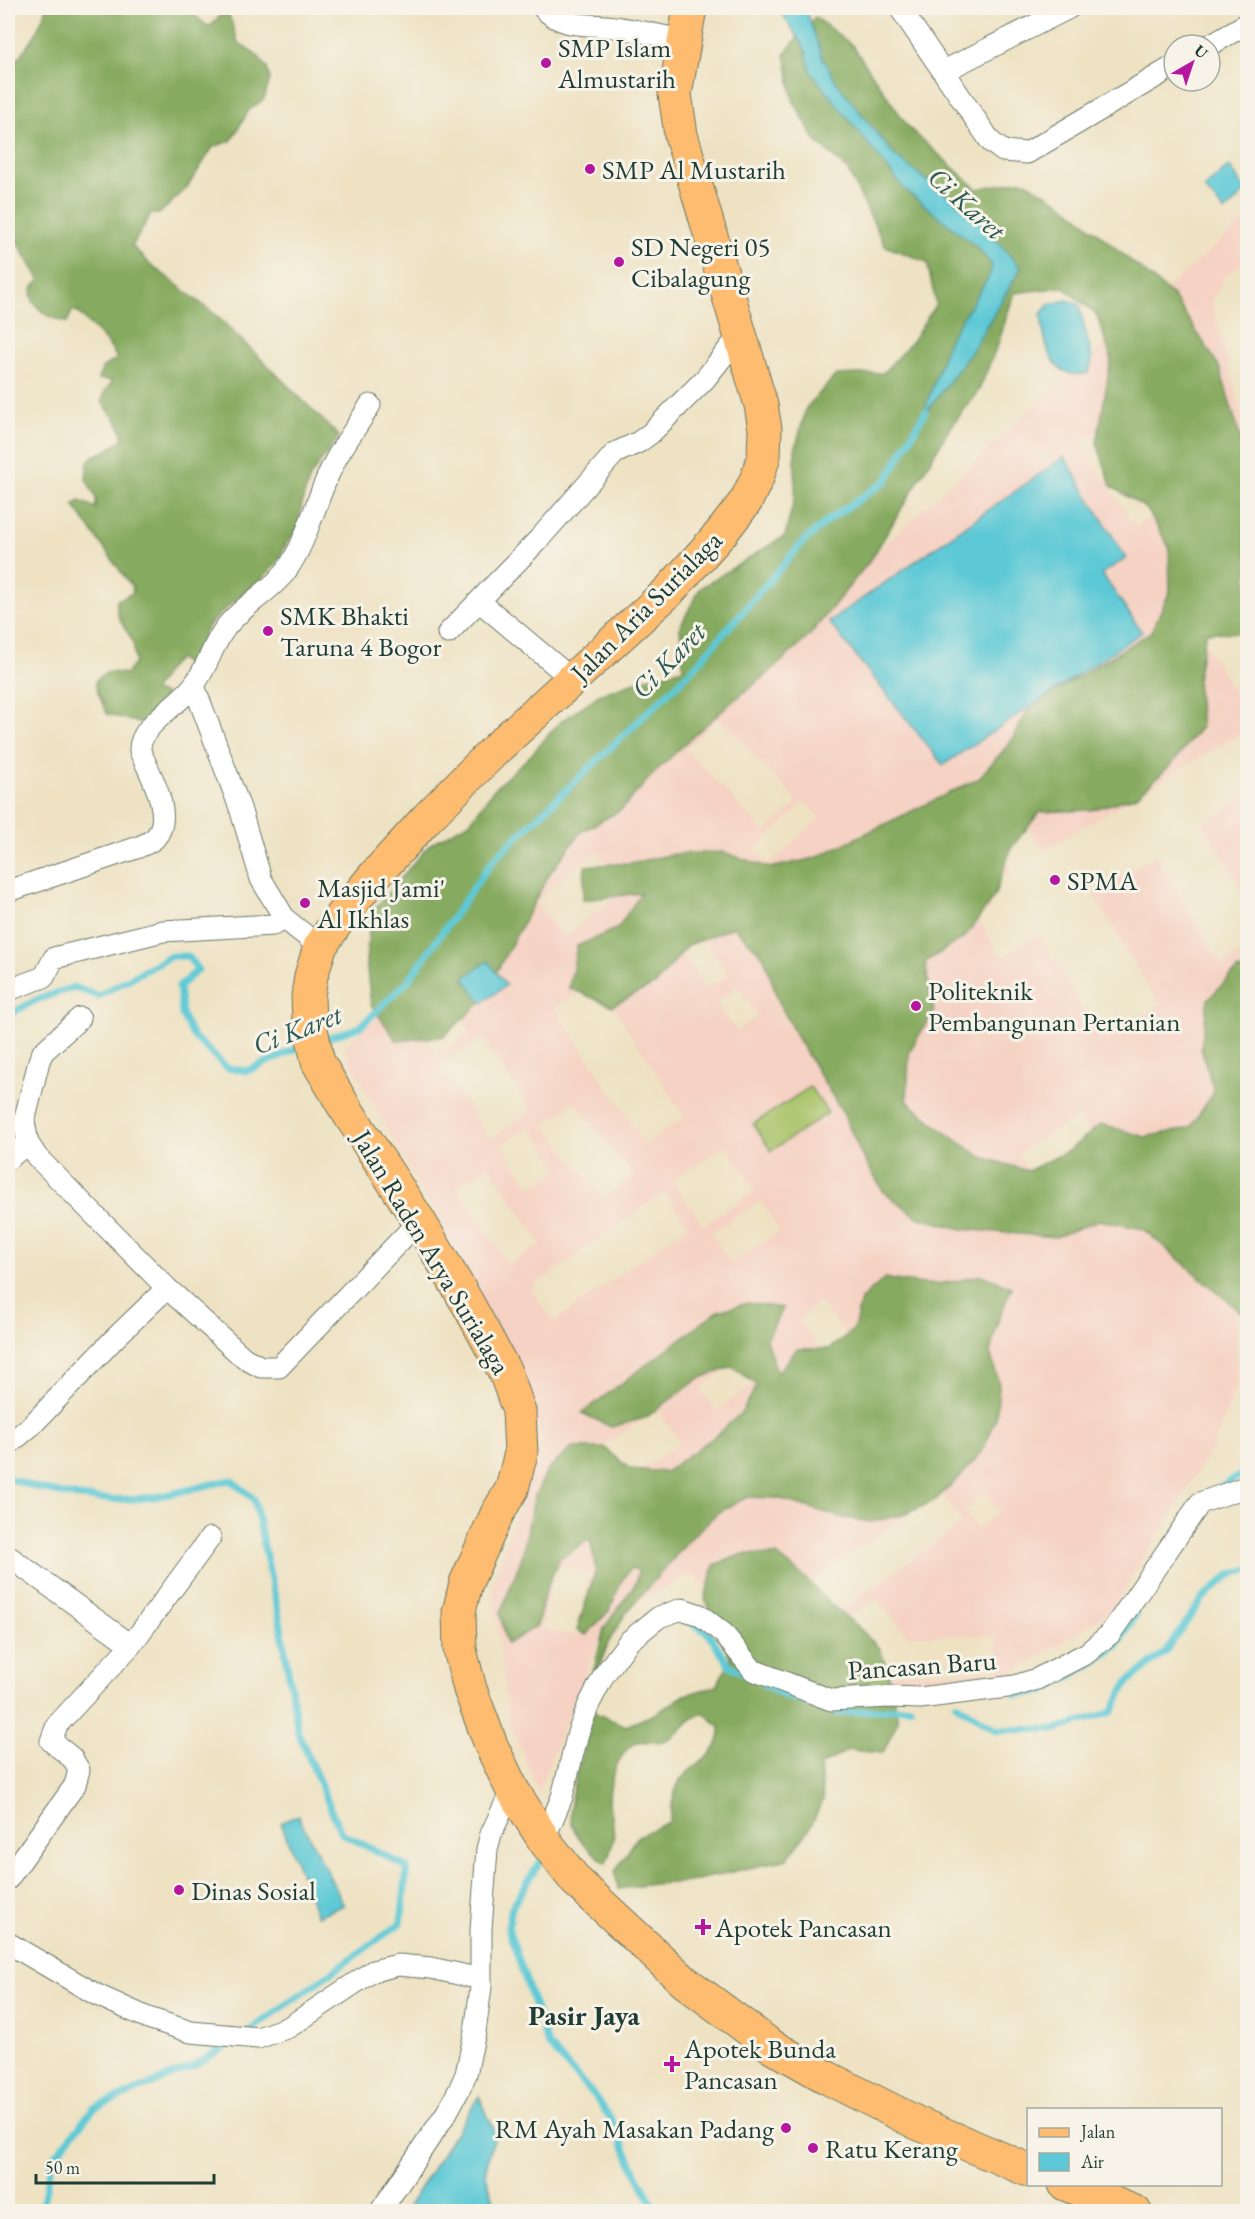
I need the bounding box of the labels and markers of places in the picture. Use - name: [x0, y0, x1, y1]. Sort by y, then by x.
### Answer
- place label: SMP Islam Almustarih: [557, 30, 676, 96]
- marker: SMP Islam Almustarih: [539, 56, 553, 70]
- place label: SMP Al Mustarih: [602, 152, 786, 187]
- marker: SMP Al Mustarih: [583, 162, 597, 176]
- place label: SD Negeri 05 Cibalagung: [631, 229, 770, 295]
- marker: SD Negeri 05 Cibalagung: [612, 255, 626, 269]
- place label: SMK Bhakti Taruna 4 Bogor: [280, 598, 441, 664]
- marker: SMK Bhakti Taruna 4 Bogor: [261, 624, 275, 638]
- place label: SPMA: [1067, 863, 1138, 898]
- place label: Masjid Jami' Al Ikhlas: [316, 870, 445, 936]
- marker: SPMA: [1048, 873, 1062, 887]
- marker: Masjid Jami' Al Ikhlas: [298, 896, 312, 910]
- place label: Politeknik Pembangunan Pertanian: [928, 973, 1180, 1039]
- marker: Politeknik Pembangunan Pertanian: [909, 999, 923, 1013]
- place label: Dinas Sosial: [191, 1873, 316, 1908]
- marker: Dinas Sosial: [172, 1883, 186, 1897]
- place label: Apotek Pancasan: [714, 1910, 892, 1945]
- marker: Apotek Pancasan: [696, 1920, 710, 1934]
- place label: Apotek Bunda Pancasan: [683, 2031, 836, 2097]
- marker: Apotek Bunda Pancasan: [665, 2057, 679, 2071]
- place label: RM Ayah Masakan Padang: [495, 2111, 774, 2146]
- marker: RM Ayah Masakan Padang: [779, 2121, 793, 2135]
- place label: Ratu Kerang: [825, 2131, 958, 2166]
- marker: Ratu Kerang: [806, 2141, 820, 2155]

